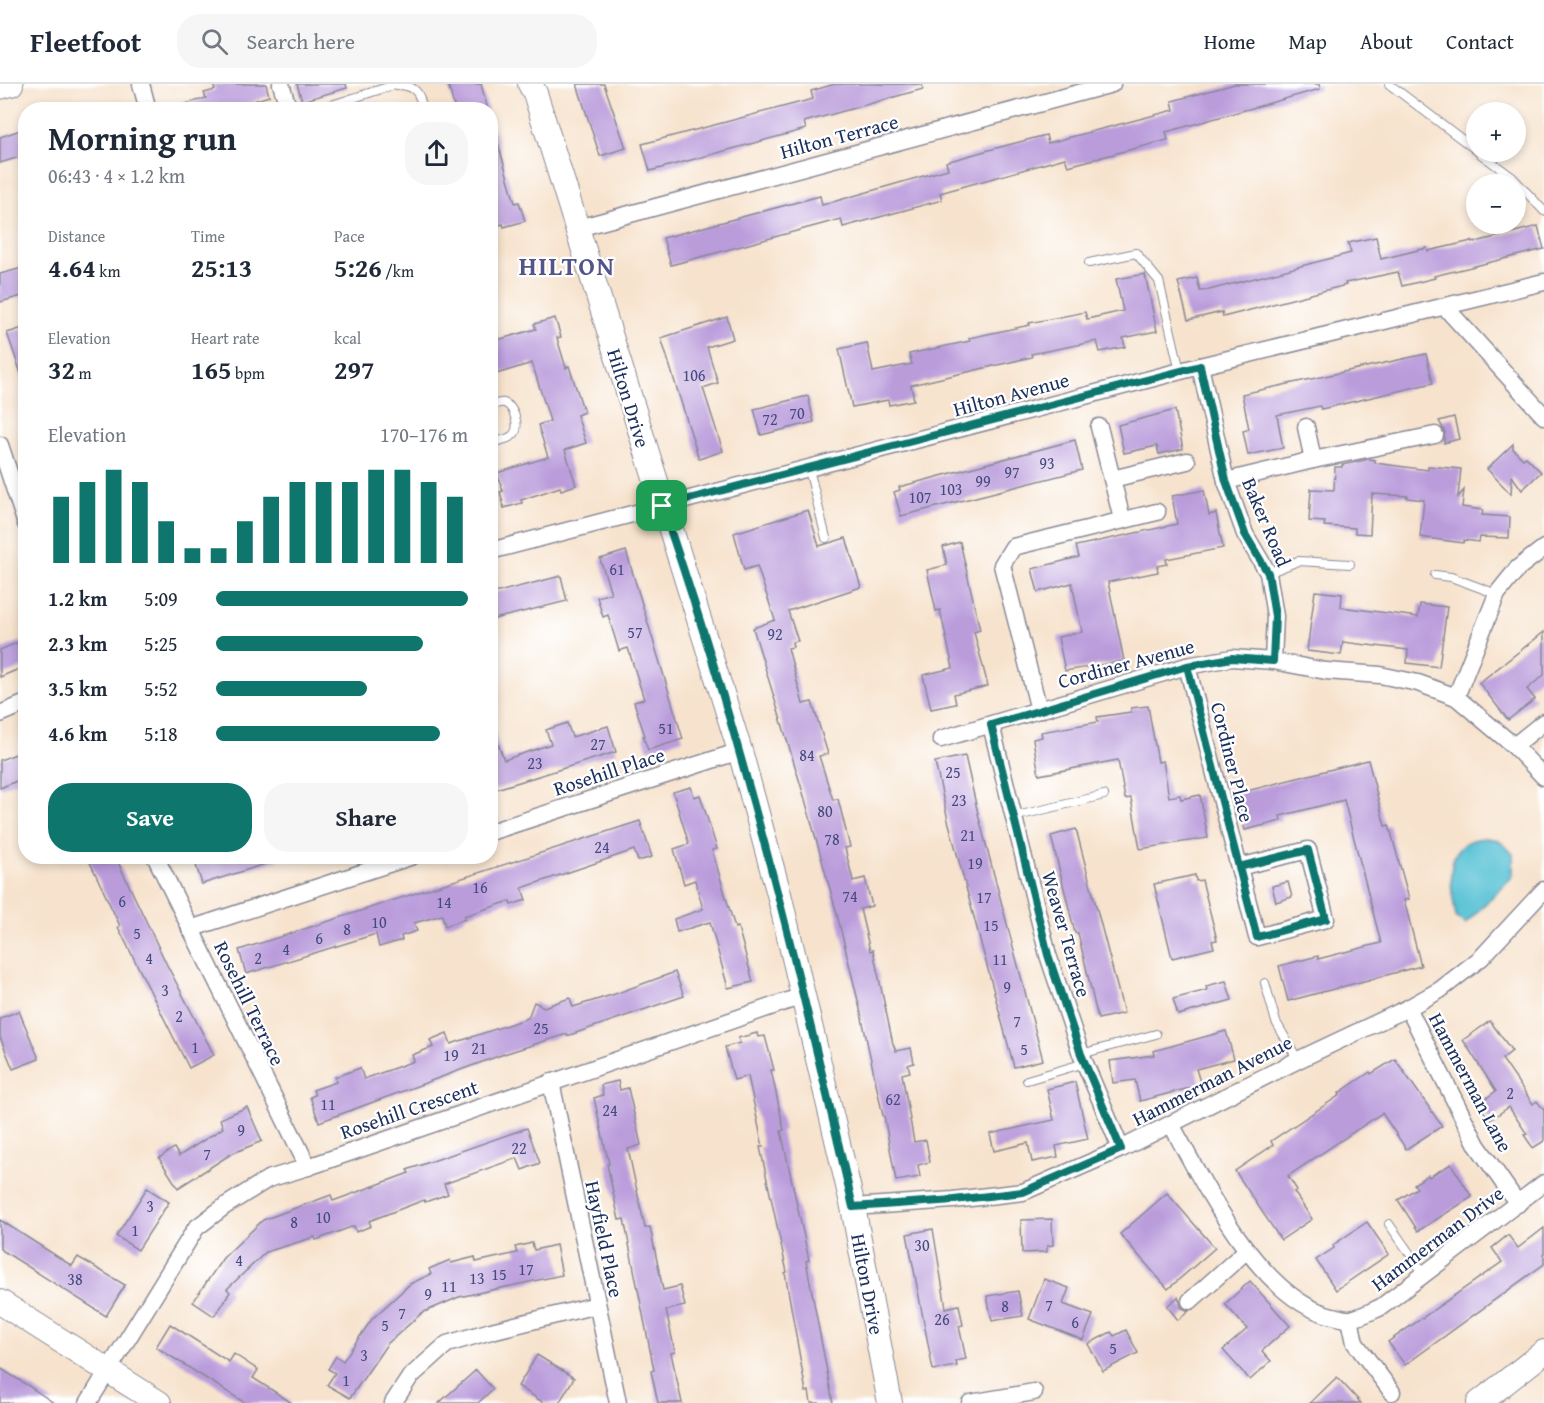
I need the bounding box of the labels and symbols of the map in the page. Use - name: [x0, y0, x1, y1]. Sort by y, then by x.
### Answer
- street label: Hilton Terrace: [777, 106, 901, 166]
- district label: HILTON: [519, 246, 615, 285]
- street label: Hilton Drive: [600, 345, 658, 451]
- house number: 106: [682, 363, 706, 387]
- street label: Hilton Avenue: [950, 365, 1072, 423]
- house number: 70: [789, 401, 805, 425]
- house number: 72: [762, 407, 778, 431]
- house number: 93: [1039, 451, 1055, 475]
- house number: 97: [1004, 460, 1020, 484]
- house number: 99: [975, 469, 991, 493]
- street label: Baker Road: [1235, 473, 1299, 571]
- house number: 103: [939, 477, 963, 501]
- pin: [636, 480, 687, 531]
- house number: 107: [908, 485, 932, 509]
- house number: 61: [609, 557, 625, 581]
- house number: 57: [627, 620, 643, 644]
- house number: 92: [767, 622, 783, 646]
- street label: Cordiner Avenue: [1055, 631, 1197, 695]
- street label: Cordiner Place: [1204, 699, 1262, 825]
- house number: 51: [658, 716, 674, 740]
- house number: 27: [590, 732, 606, 756]
- street label: Rosehill Place: [550, 739, 668, 803]
- house number: 84: [799, 743, 815, 767]
- house number: 23: [527, 751, 543, 775]
- house number: 25: [945, 760, 961, 784]
- house number: 23: [951, 788, 967, 812]
- house number: 80: [817, 799, 833, 823]
- house number: 21: [960, 823, 976, 847]
- house number: 78: [824, 827, 840, 851]
- house number: 24: [594, 835, 610, 859]
- house number: 19: [967, 851, 983, 875]
- street label: Weaver Terrace: [1035, 867, 1099, 1001]
- house number: 16: [472, 875, 488, 899]
- house number: 74: [842, 884, 858, 908]
- house number: 17: [976, 885, 992, 909]
- house number: 6: [118, 889, 126, 913]
- house number: 14: [436, 890, 452, 914]
- house number: 10: [371, 910, 387, 934]
- house number: 15: [983, 913, 999, 937]
- house number: 8: [343, 917, 351, 941]
- house number: 5: [133, 921, 141, 945]
- house number: 6: [315, 926, 323, 950]
- street label: Rosehill Terrace: [207, 936, 293, 1070]
- house number: 4: [282, 937, 290, 961]
- house number: 4: [145, 946, 153, 970]
- house number: 2: [254, 946, 262, 970]
- house number: 11: [992, 947, 1008, 971]
- house number: 9: [1003, 975, 1011, 999]
- house number: 3: [161, 978, 169, 1002]
- house number: 2: [175, 1004, 183, 1028]
- street label: Hammerman Lane: [1422, 1007, 1520, 1157]
- house number: 7: [1013, 1009, 1021, 1033]
- house number: 25: [533, 1016, 549, 1040]
- street label: Hammerman Avenue: [1127, 1027, 1297, 1133]
- house number: 1: [191, 1035, 199, 1059]
- house number: 21: [471, 1036, 487, 1060]
- house number: 5: [1020, 1037, 1028, 1061]
- house number: 19: [443, 1043, 459, 1067]
- street label: Rosehill Crescent: [336, 1072, 482, 1146]
- house number: 2: [1506, 1081, 1514, 1105]
- house number: 62: [885, 1087, 901, 1111]
- house number: 11: [320, 1092, 336, 1116]
- house number: 24: [602, 1098, 618, 1122]
- house number: 9: [237, 1118, 245, 1142]
- house number: 22: [511, 1136, 527, 1160]
- house number: 7: [203, 1142, 211, 1166]
- street label: Hayfield Place: [578, 1178, 632, 1300]
- street label: Hammerman Drive: [1365, 1178, 1509, 1298]
- house number: 3: [146, 1194, 154, 1218]
- house number: 10: [315, 1205, 331, 1229]
- house number: 8: [290, 1210, 298, 1234]
- house number: 1: [131, 1218, 139, 1242]
- street label: Hilton Drive: [844, 1231, 892, 1337]
- house number: 30: [914, 1233, 930, 1257]
- house number: 4: [235, 1248, 243, 1272]
- house number: 17: [518, 1257, 534, 1281]
- house number: 15: [491, 1262, 507, 1286]
- house number: 13: [469, 1266, 485, 1290]
- house number: 38: [67, 1267, 83, 1291]
- house number: 11: [441, 1274, 457, 1298]
- house number: 9: [424, 1282, 432, 1306]
- house number: 7: [1045, 1293, 1053, 1317]
- house number: 8: [1001, 1294, 1009, 1318]
- house number: 7: [398, 1301, 406, 1325]
- house number: 26: [934, 1307, 950, 1331]
- house number: 6: [1071, 1310, 1079, 1334]
- house number: 5: [381, 1313, 389, 1337]
- house number: 5: [1109, 1336, 1117, 1360]
- house number: 3: [360, 1343, 368, 1367]
- house number: 1: [342, 1368, 350, 1392]

